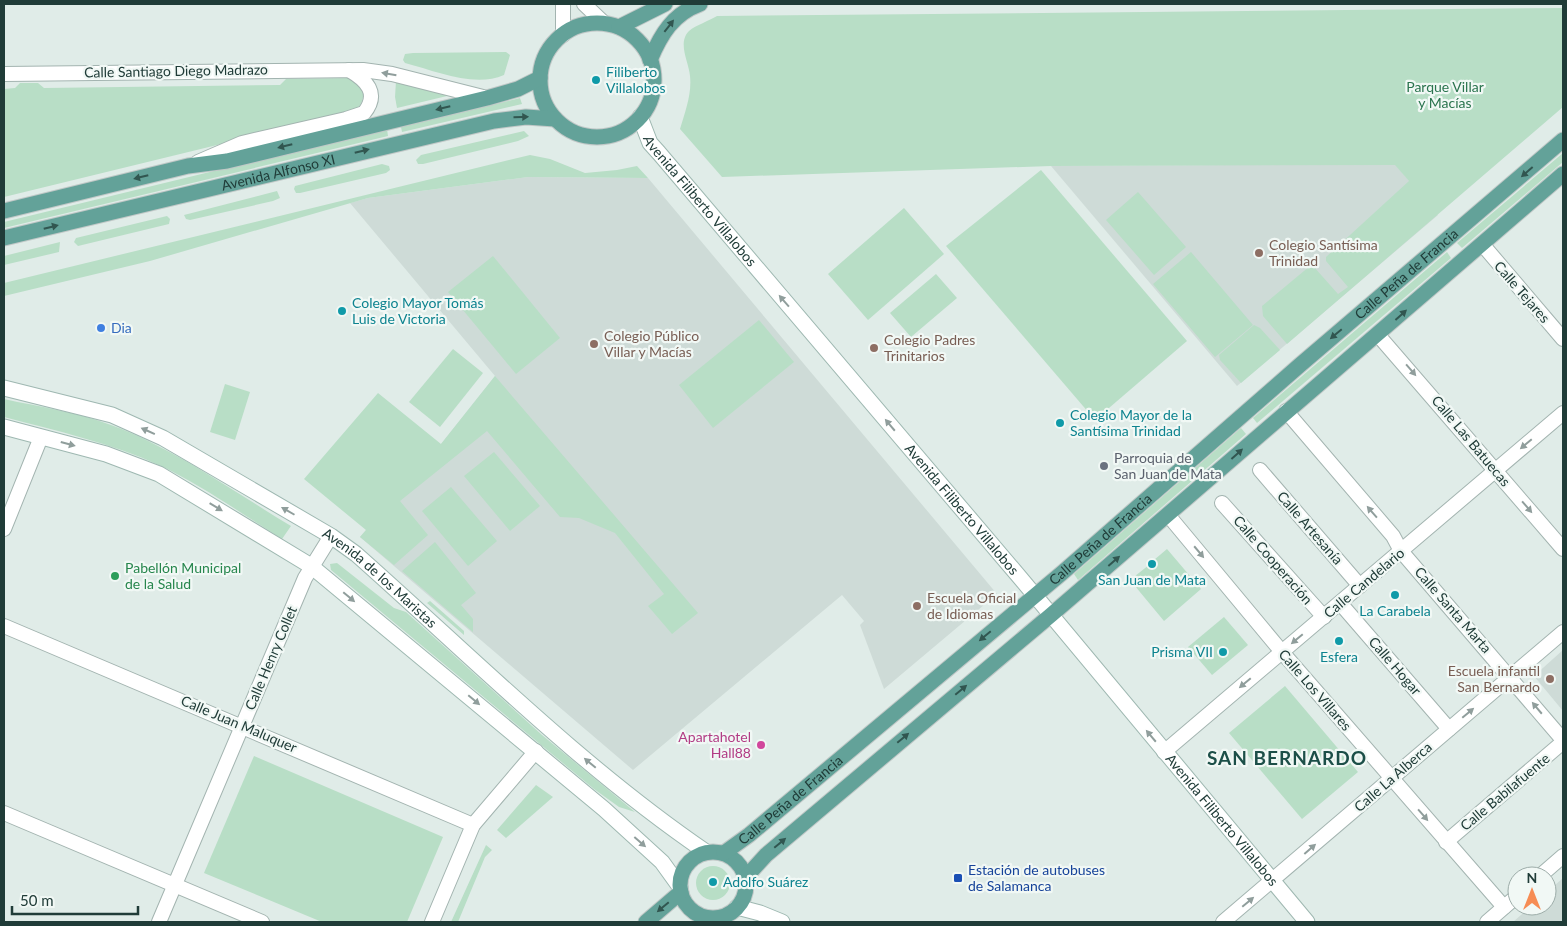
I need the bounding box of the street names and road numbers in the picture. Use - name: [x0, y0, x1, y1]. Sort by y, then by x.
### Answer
- street label: Calle Santiago Diego Madrazo: [84, 60, 268, 81]
- street label: Avenida Filiberto Villalobos: [640, 133, 761, 270]
- street label: Avenida Alfonso XI: [220, 150, 337, 194]
- street label: Calle Peña de Francia: [1351, 225, 1461, 323]
- street label: Calle Tejares: [1491, 257, 1554, 326]
- street label: Calle Las Batuecas: [1428, 392, 1514, 490]
- street label: Avenida Filiberto Villalobos: [902, 440, 1023, 578]
- street label: Calle Artesanía: [1274, 488, 1347, 568]
- street label: Calle Peña de Francia: [1045, 490, 1155, 588]
- street label: Calle Cooperación: [1230, 512, 1317, 608]
- street label: Avenida de los Maristas: [320, 524, 441, 631]
- street label: Calle Candelario: [1320, 544, 1407, 621]
- street label: Calle Santa Marta: [1411, 563, 1495, 656]
- street label: Calle Henry Collet: [241, 603, 300, 712]
- street label: Calle Hogar: [1365, 633, 1425, 698]
- street label: Calle Los Villares: [1275, 645, 1355, 734]
- street label: Calle Juan Maluquer: [179, 691, 300, 756]
- street label: Calle La Alberca: [1350, 738, 1435, 815]
- street label: Calle Babilafuente: [1457, 749, 1553, 834]
- street label: Avenida Filiberto Villalobos: [1162, 750, 1282, 889]
- street label: Calle Peña de Francia: [735, 751, 846, 848]

